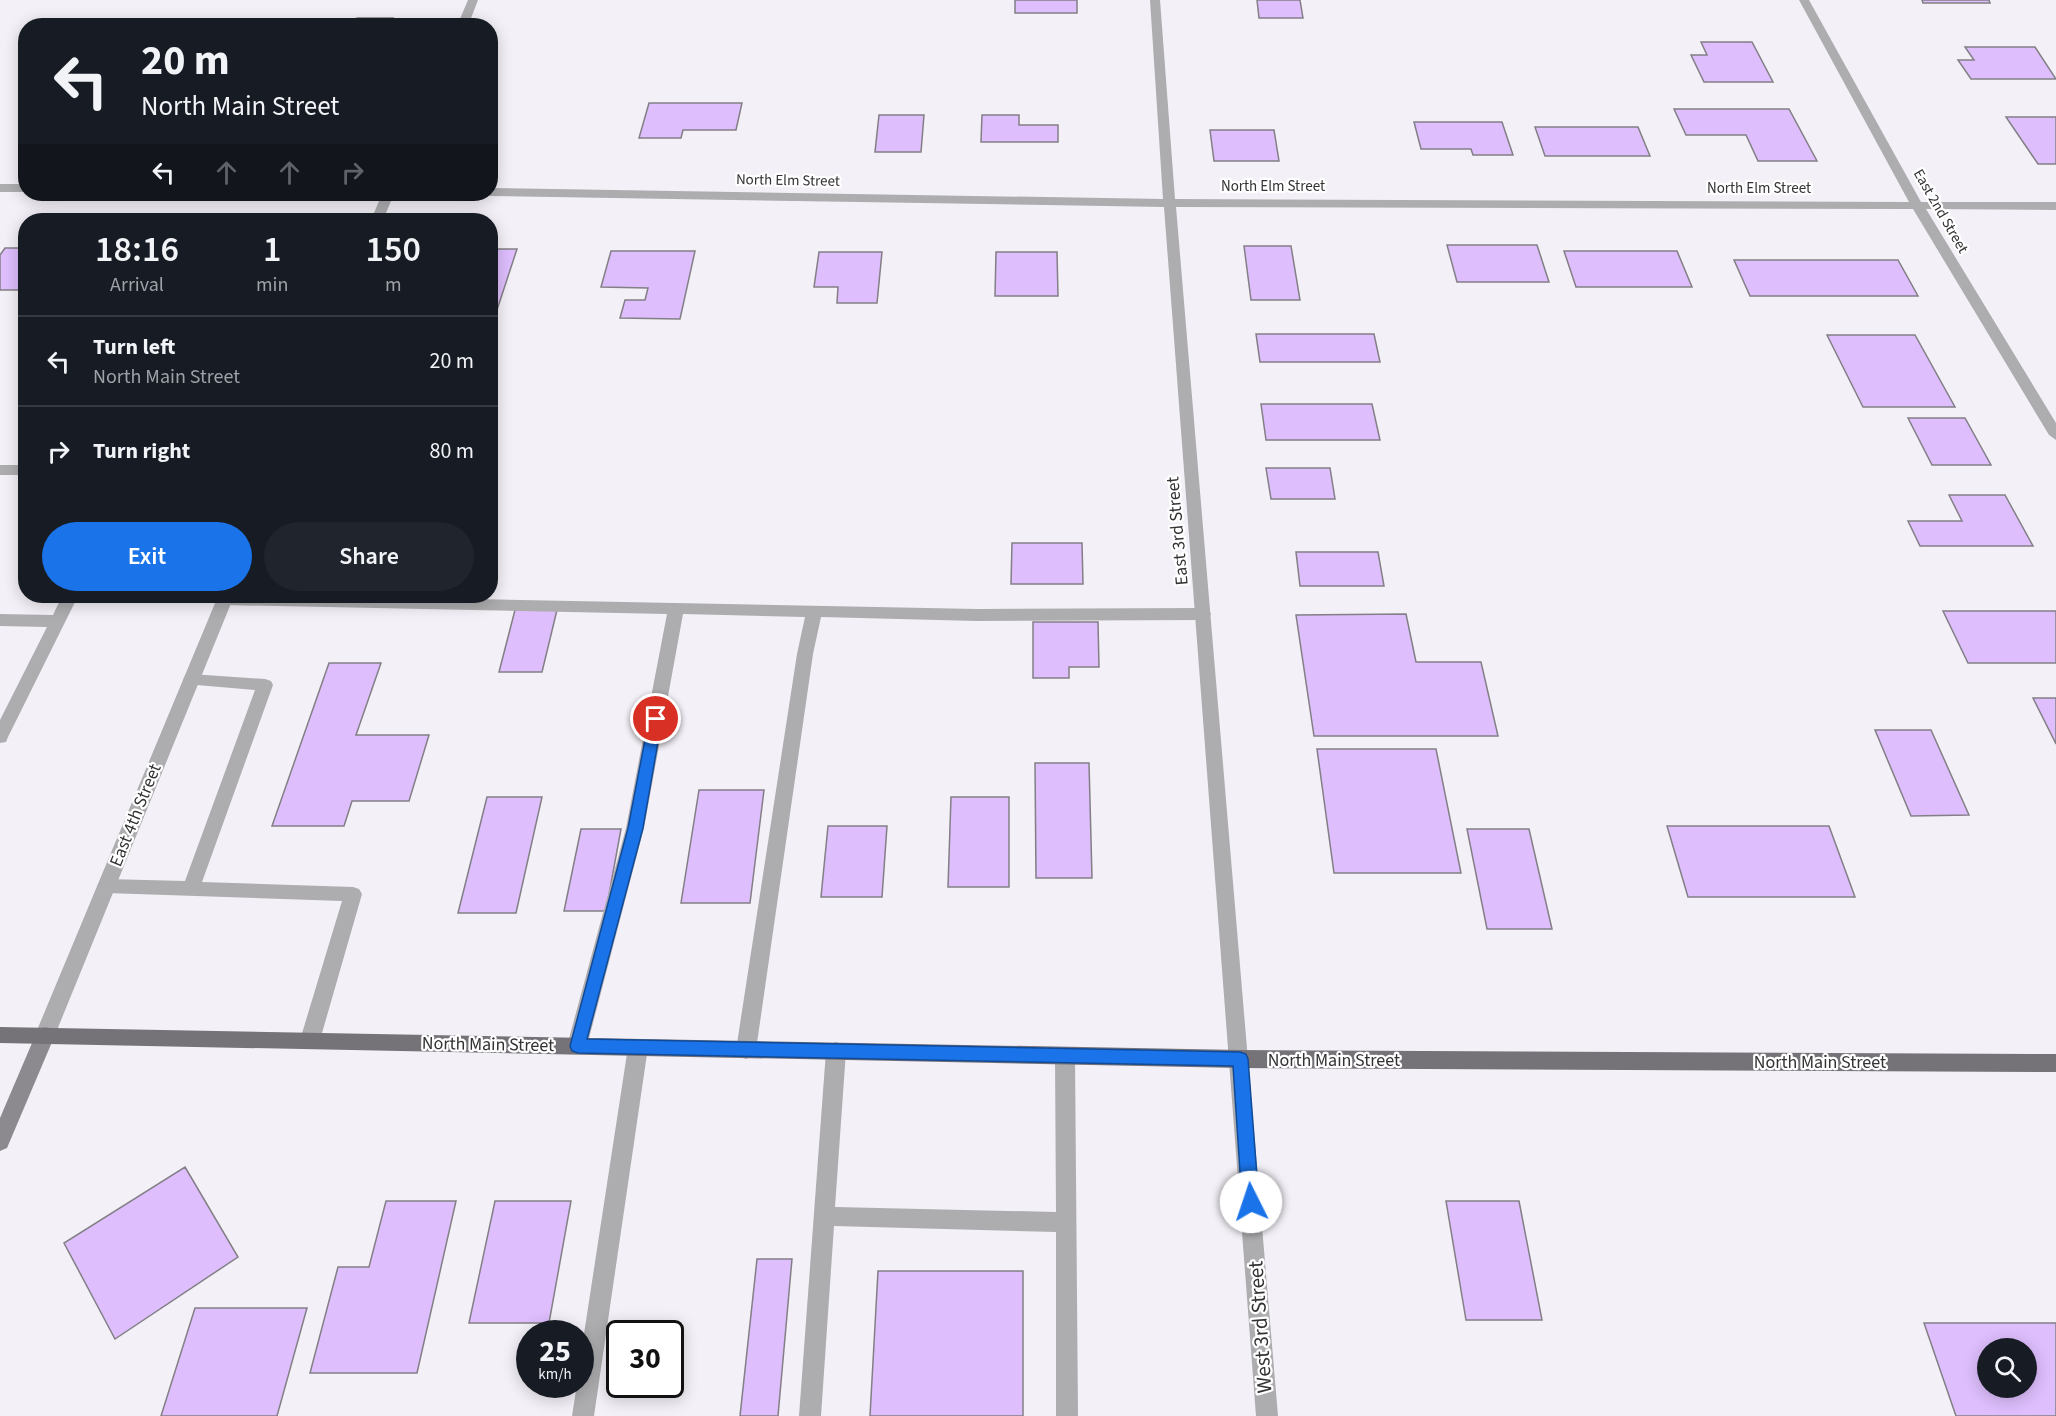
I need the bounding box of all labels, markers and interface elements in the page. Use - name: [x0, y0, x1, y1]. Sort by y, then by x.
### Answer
- text: 20 m: [141, 31, 230, 91]
- icon: left: [42, 42, 120, 120]
- text: North Main Street: [141, 87, 339, 126]
- icon: left: [147, 156, 180, 189]
- icon: ahead: [210, 156, 243, 189]
- icon: ahead: [273, 156, 306, 189]
- icon: right: [336, 156, 369, 189]
- street label: East 2nd Street: [1908, 165, 1973, 257]
- street label: North Elm Street: [736, 169, 840, 192]
- street label: North Elm Street: [1221, 176, 1325, 197]
- street label: North Elm Street: [1707, 178, 1811, 199]
- text: 18:16: [95, 224, 179, 275]
- text: 1: [263, 224, 281, 275]
- text: 150: [365, 224, 421, 275]
- text: Arrival: [110, 271, 164, 299]
- text: min: [256, 271, 288, 299]
- text: m: [385, 271, 401, 299]
- text: Turn left: [93, 331, 175, 363]
- icon: left: [42, 345, 75, 378]
- text: 20 m: [429, 345, 474, 377]
- text: North Main Street: [93, 363, 240, 391]
- icon: right: [42, 435, 75, 468]
- text: Turn right: [93, 435, 190, 467]
- text: 80 m: [429, 435, 474, 467]
- street label: East 3rd Street: [1160, 476, 1195, 586]
- button: Exit: [42, 522, 252, 591]
- button: Share: [264, 522, 474, 591]
- pin: [630, 693, 681, 744]
- icon: arrive: [639, 702, 672, 735]
- street label: East 4th Street: [103, 760, 167, 870]
- street label: North Main Street: [422, 1031, 554, 1058]
- street label: North Main Street: [1268, 1048, 1400, 1073]
- street label: North Main Street: [1754, 1050, 1886, 1075]
- position arrow: [1219, 1170, 1283, 1234]
- street label: West 3rd Street: [1240, 1260, 1280, 1394]
- speed limit sign: 30: [606, 1320, 684, 1398]
- text: 25: [539, 1330, 571, 1373]
- map controls: [1977, 1338, 2037, 1398]
- button: search: [1977, 1338, 2037, 1398]
- text: km/h: [538, 1364, 572, 1385]

